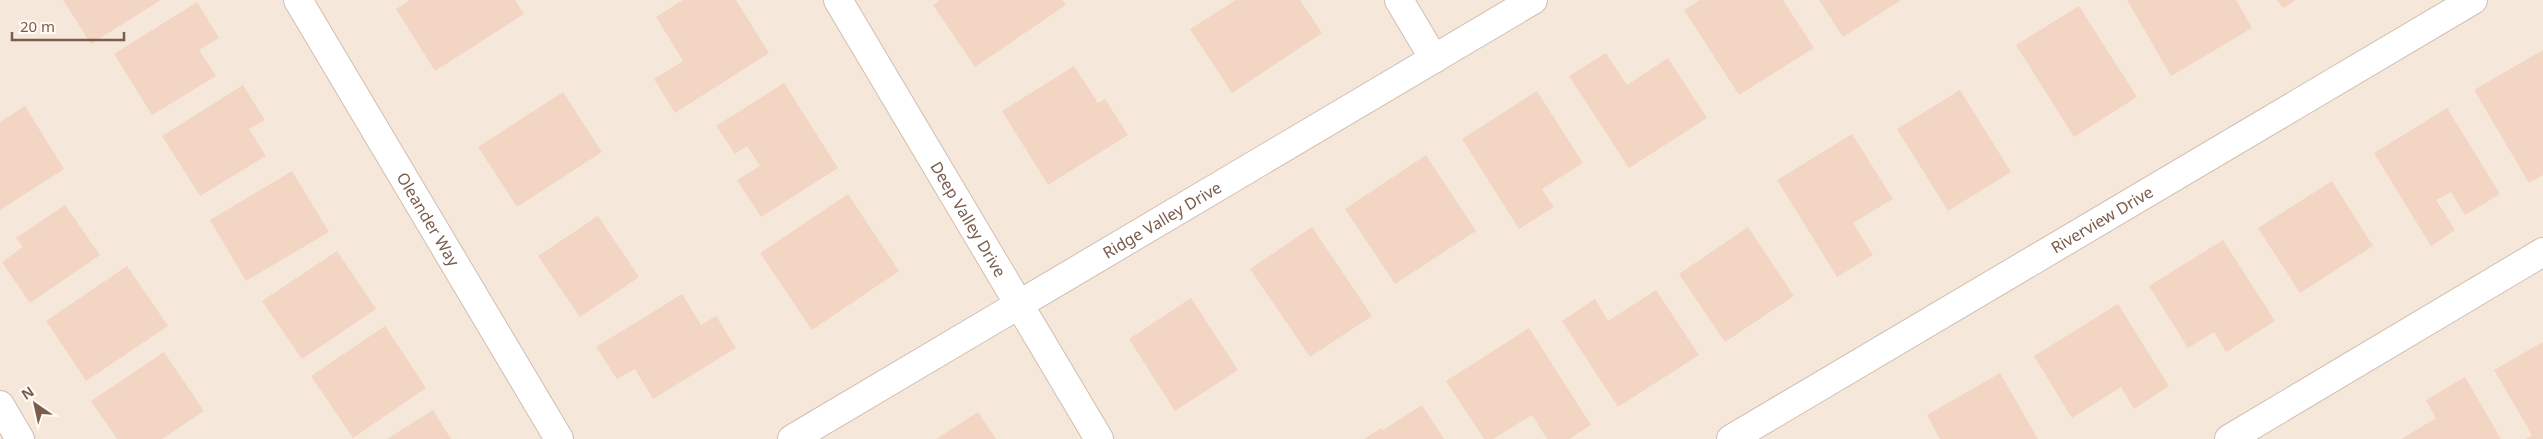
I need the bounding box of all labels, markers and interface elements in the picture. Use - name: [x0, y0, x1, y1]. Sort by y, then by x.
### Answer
- scale bar: [12, 10, 125, 42]
- text: 20 m: [20, 16, 55, 36]
- street label: Deep Valley Drive: [925, 157, 1011, 281]
- street label: Oleander Way: [392, 168, 465, 271]
- street label: Ridge Valley Drive: [1099, 176, 1225, 263]
- street label: Riverview Drive: [2047, 181, 2157, 258]
- north arrow: [10, 379, 60, 429]
- text: N: [17, 382, 37, 404]

